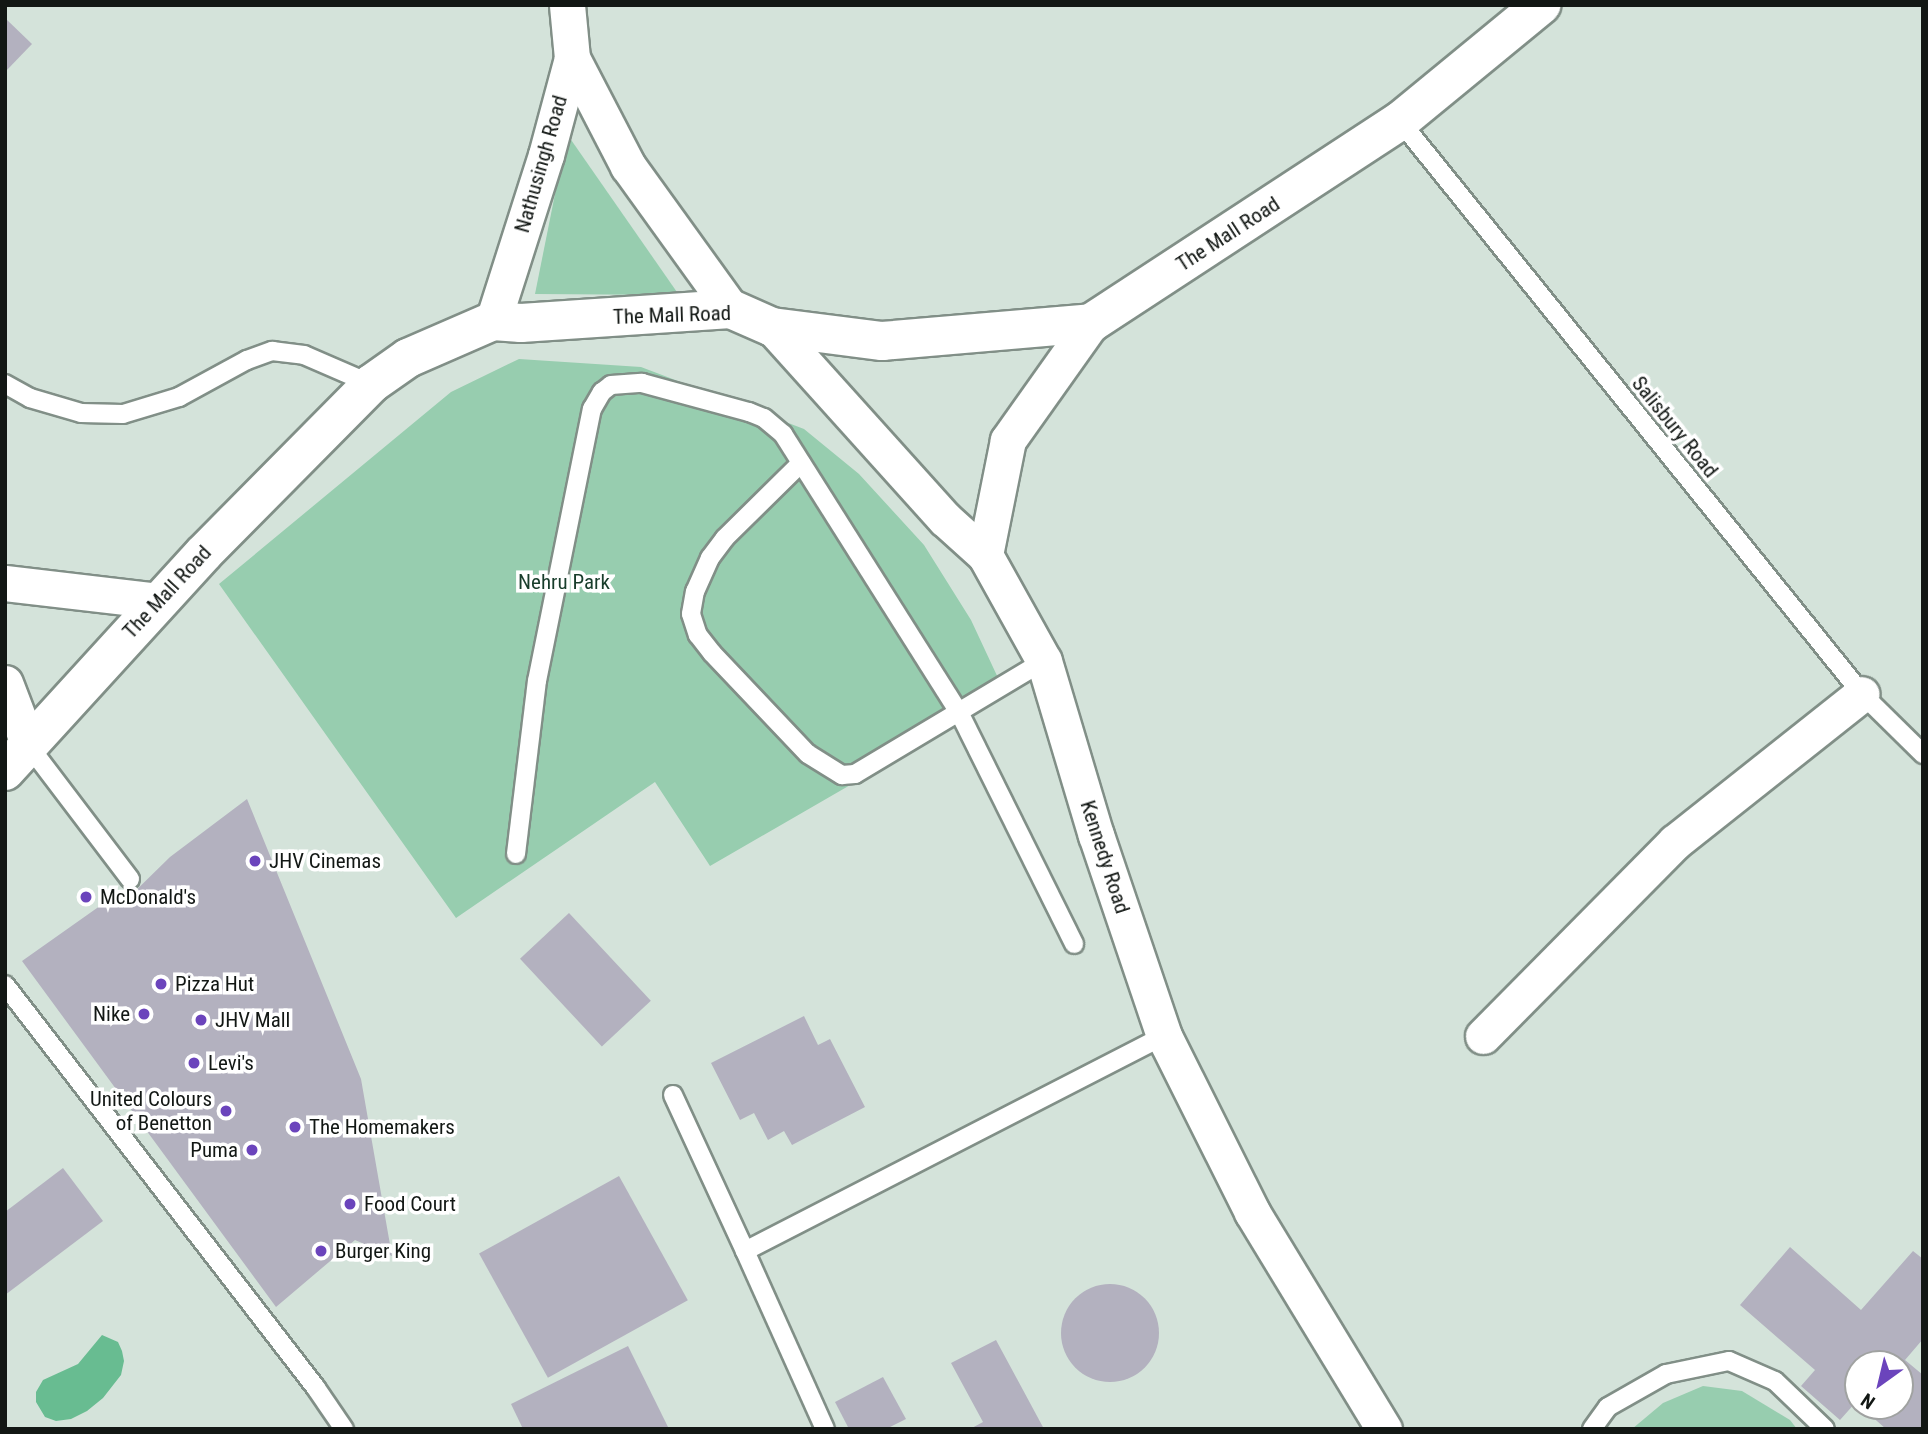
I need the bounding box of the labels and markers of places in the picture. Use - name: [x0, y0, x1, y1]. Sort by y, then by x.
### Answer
- place label: JHV Cinemas: [269, 848, 381, 874]
- marker: JHV Cinemas: [247, 853, 263, 869]
- place label: McDonald's: [100, 884, 196, 910]
- marker: McDonald's: [78, 889, 94, 905]
- place label: Pizza Hut: [175, 971, 254, 997]
- marker: Pizza Hut: [153, 976, 169, 992]
- place label: Nike: [93, 1001, 130, 1027]
- marker: Nike: [136, 1006, 152, 1022]
- place label: JHV Mall: [215, 1007, 290, 1033]
- marker: JHV Mall: [193, 1012, 209, 1028]
- place label: Levi's: [208, 1050, 254, 1076]
- marker: Levi's: [186, 1055, 202, 1071]
- place label: United Colours of Benetton: [90, 1086, 212, 1136]
- marker: United Colours of Benetton: [218, 1103, 234, 1119]
- place label: The Homemakers: [309, 1114, 455, 1140]
- marker: The Homemakers: [287, 1119, 303, 1135]
- place label: Puma: [190, 1137, 238, 1163]
- marker: Puma: [244, 1142, 260, 1158]
- place label: Food Court: [364, 1191, 456, 1217]
- marker: Food Court: [342, 1196, 358, 1212]
- place label: Burger King: [335, 1238, 431, 1264]
- marker: Burger King: [313, 1243, 329, 1259]

